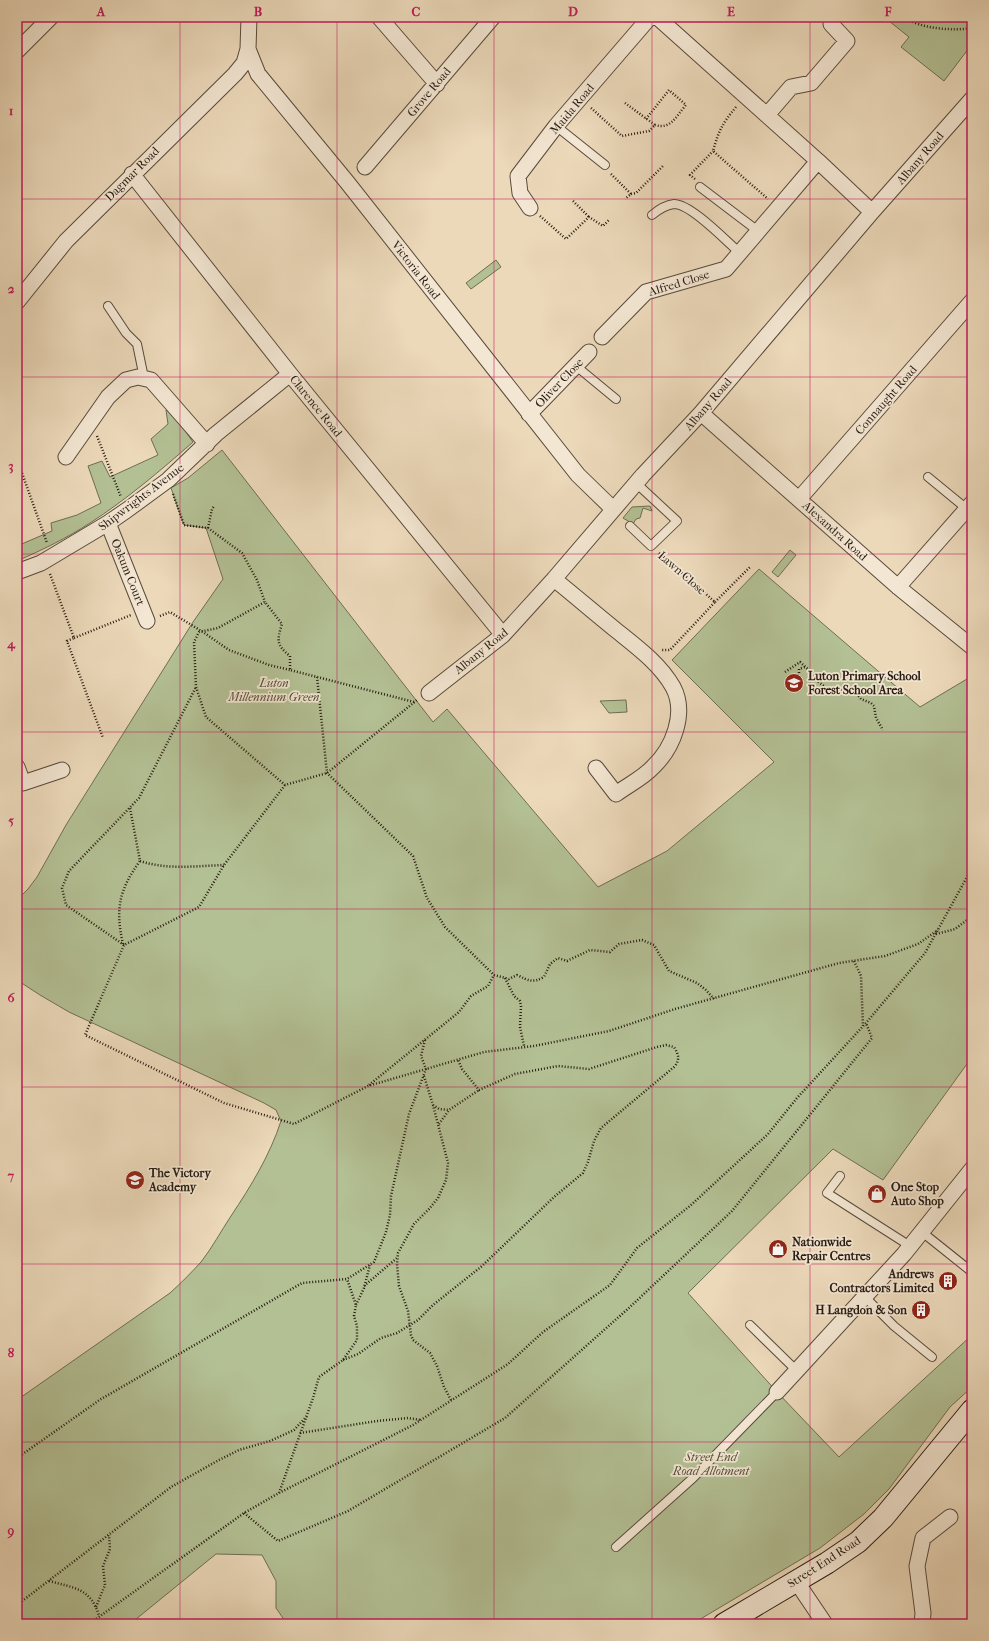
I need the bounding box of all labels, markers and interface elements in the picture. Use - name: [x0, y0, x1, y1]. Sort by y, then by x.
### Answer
- text: A: [96, 4, 106, 19]
- text: B: [254, 4, 263, 19]
- text: C: [412, 4, 421, 19]
- text: D: [568, 4, 578, 19]
- text: E: [727, 4, 735, 19]
- text: F: [884, 4, 892, 19]
- street label: Grove Road: [404, 64, 454, 120]
- street label: Maida Road: [547, 81, 597, 137]
- text: 1: [9, 103, 14, 118]
- street label: Albany Road: [893, 128, 947, 188]
- street label: Dagmar Road: [102, 144, 162, 204]
- street label: Victoria Road: [388, 237, 443, 302]
- street label: Alfred Close: [646, 267, 711, 299]
- text: 2: [8, 281, 15, 296]
- street label: Oliver Close: [532, 355, 586, 411]
- street label: Connaught Road: [852, 362, 920, 437]
- street label: Clarence Road: [287, 372, 345, 440]
- street label: Albany Road: [681, 374, 735, 434]
- text: 3: [8, 458, 14, 474]
- street label: Shipwrights Avenue: [96, 460, 187, 534]
- street label: Alexandra Road: [799, 498, 871, 564]
- street label: Oakum Court: [108, 537, 148, 608]
- street label: Lawn Close: [655, 548, 709, 598]
- street label: Albany Road: [451, 625, 511, 678]
- text: 4: [6, 636, 16, 652]
- place label: Luton Primary School Forest School Area: [807, 669, 921, 697]
- school or university icon: Luton Primary School Forest School Area: [783, 672, 805, 694]
- park label: Luton Millennium Green: [228, 676, 320, 704]
- text: 5: [8, 813, 14, 828]
- text: 6: [7, 990, 15, 1005]
- place label: The Victory Academy: [148, 1166, 211, 1195]
- text: 7: [7, 1168, 15, 1183]
- school or university icon: The Victory Academy: [124, 1169, 146, 1191]
- place label: One Stop Auto Shop: [890, 1180, 944, 1209]
- shop icon: One Stop Auto Shop: [866, 1183, 888, 1205]
- place label: Nationwide Repair Centres: [792, 1235, 871, 1264]
- shop icon: Nationwide Repair Centres: [767, 1238, 789, 1260]
- place label: Andrews Contractors Limited: [829, 1267, 935, 1295]
- building icon: Andrews Contractors Limited: [937, 1270, 959, 1292]
- building icon: H Langdon & Son: [910, 1299, 932, 1321]
- place label: H Langdon & Son: [815, 1303, 908, 1318]
- text: 8: [8, 1345, 15, 1360]
- park label: Street End Road Allotment: [672, 1450, 751, 1478]
- text: 9: [7, 1523, 15, 1539]
- street label: Street End Road: [785, 1533, 864, 1591]

